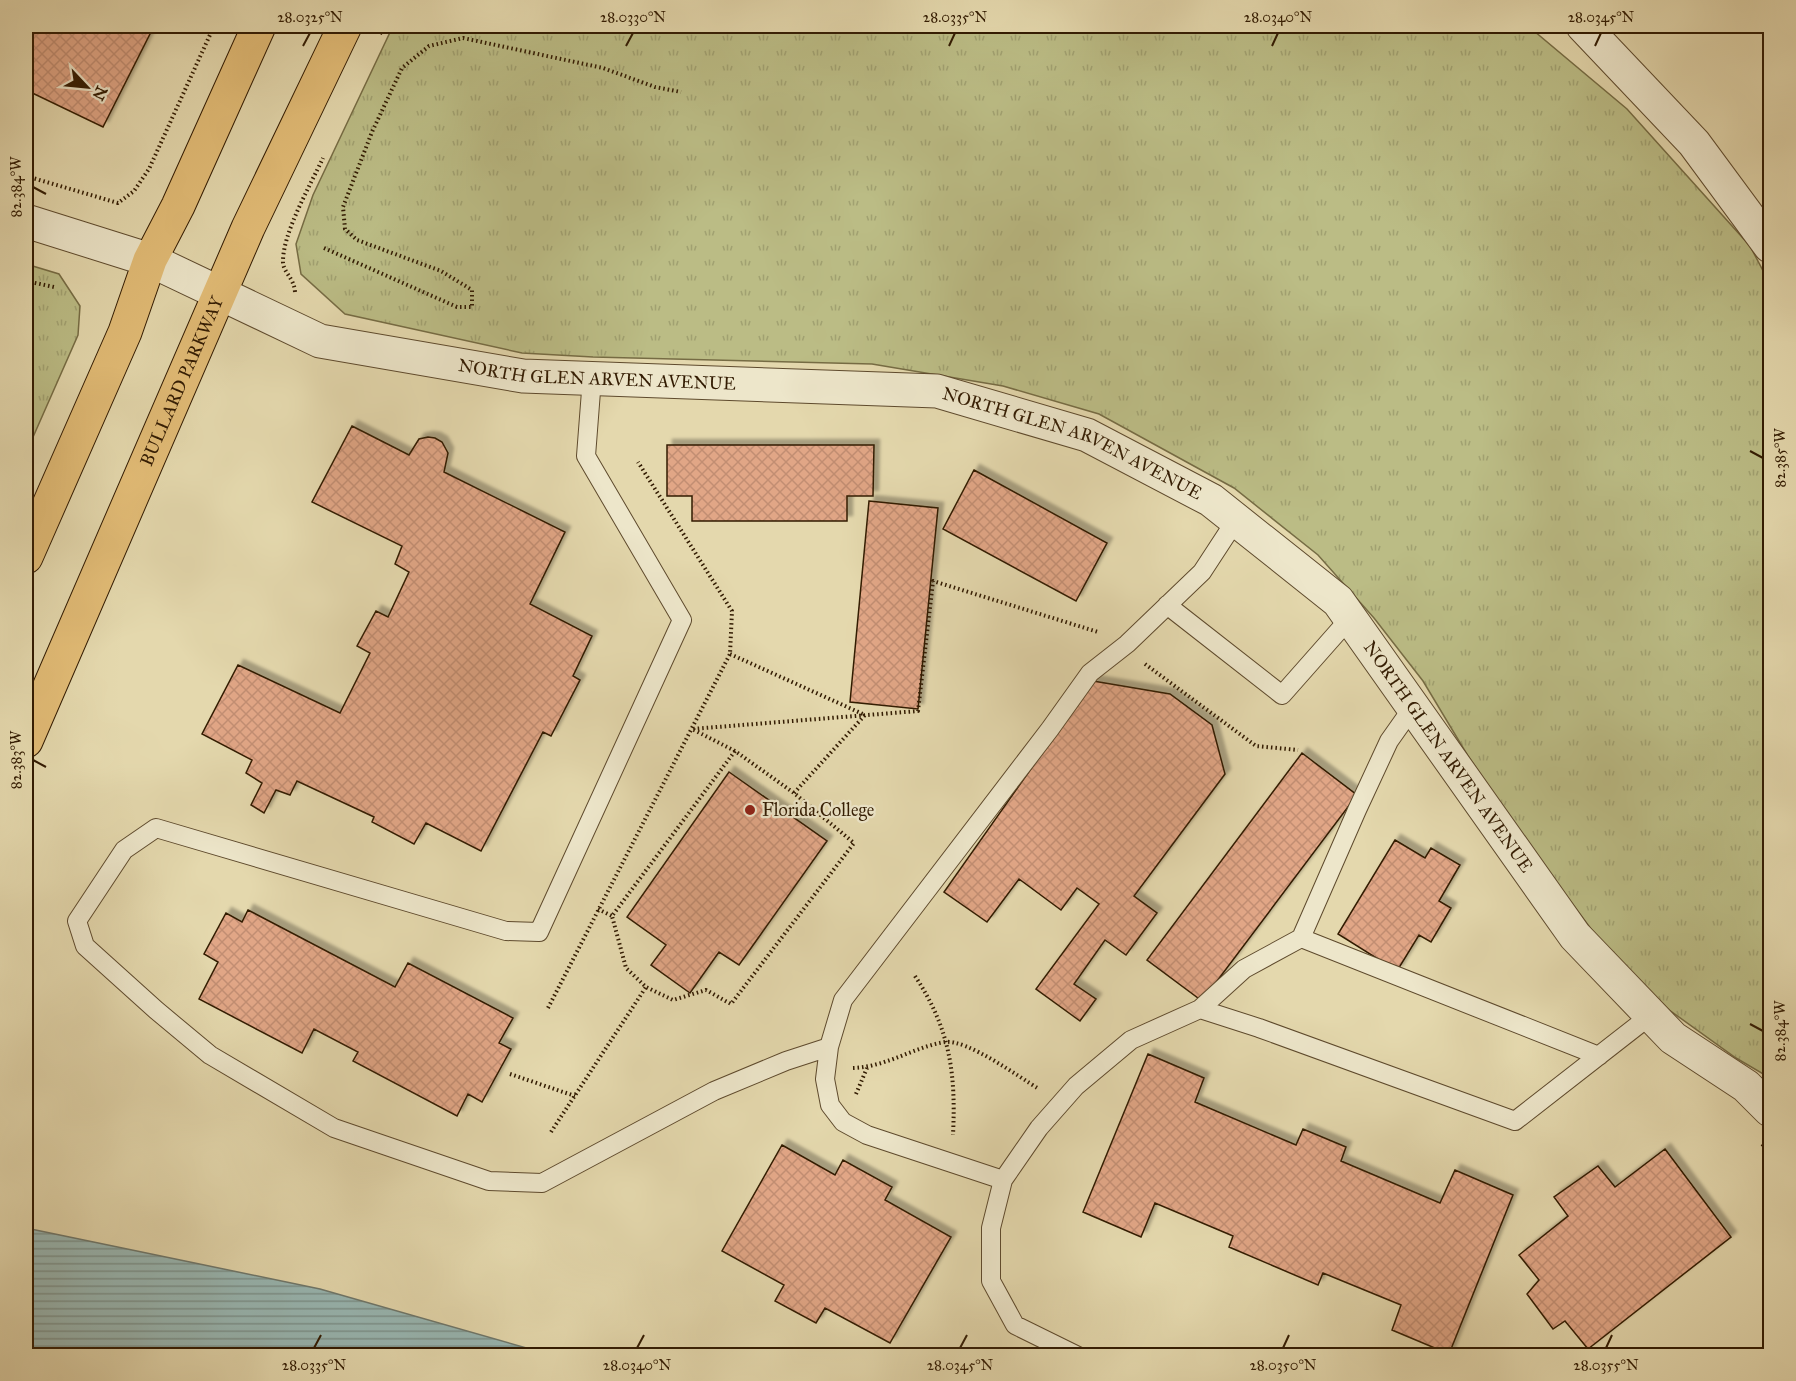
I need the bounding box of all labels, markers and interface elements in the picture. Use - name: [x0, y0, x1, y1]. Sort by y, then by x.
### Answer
- text: 28.0325°N: [277, 8, 343, 26]
- text: 28.0330°N: [600, 8, 666, 26]
- text: 28.0335°N: [923, 8, 987, 26]
- text: 28.0340°N: [1244, 8, 1313, 26]
- text: 28.0345°N: [1568, 8, 1635, 26]
- north arrow: [57, 57, 117, 117]
- text: N: [88, 83, 112, 104]
- text: 82.384°W: [7, 156, 25, 217]
- street label: BULLARD PARKWAY: [135, 293, 228, 469]
- street label: NORTH GLEN ARVEN AVENUE: [457, 354, 736, 395]
- street label: NORTH GLEN ARVEN AVENUE: [940, 382, 1206, 504]
- text: 82.385°W: [1771, 428, 1789, 488]
- street label: NORTH GLEN ARVEN AVENUE: [1359, 637, 1538, 877]
- text: 82.383°W: [7, 730, 25, 789]
- place label: Florida College: [762, 799, 874, 822]
- marker: Florida College: [743, 803, 757, 817]
- text: 82.384°W: [1771, 1000, 1789, 1061]
- text: 28.0335°N: [282, 1356, 346, 1374]
- text: 28.0340°N: [603, 1356, 672, 1374]
- text: 28.0345°N: [927, 1356, 994, 1374]
- text: 28.0350°N: [1249, 1356, 1317, 1374]
- text: 28.0355°N: [1573, 1356, 1639, 1374]

